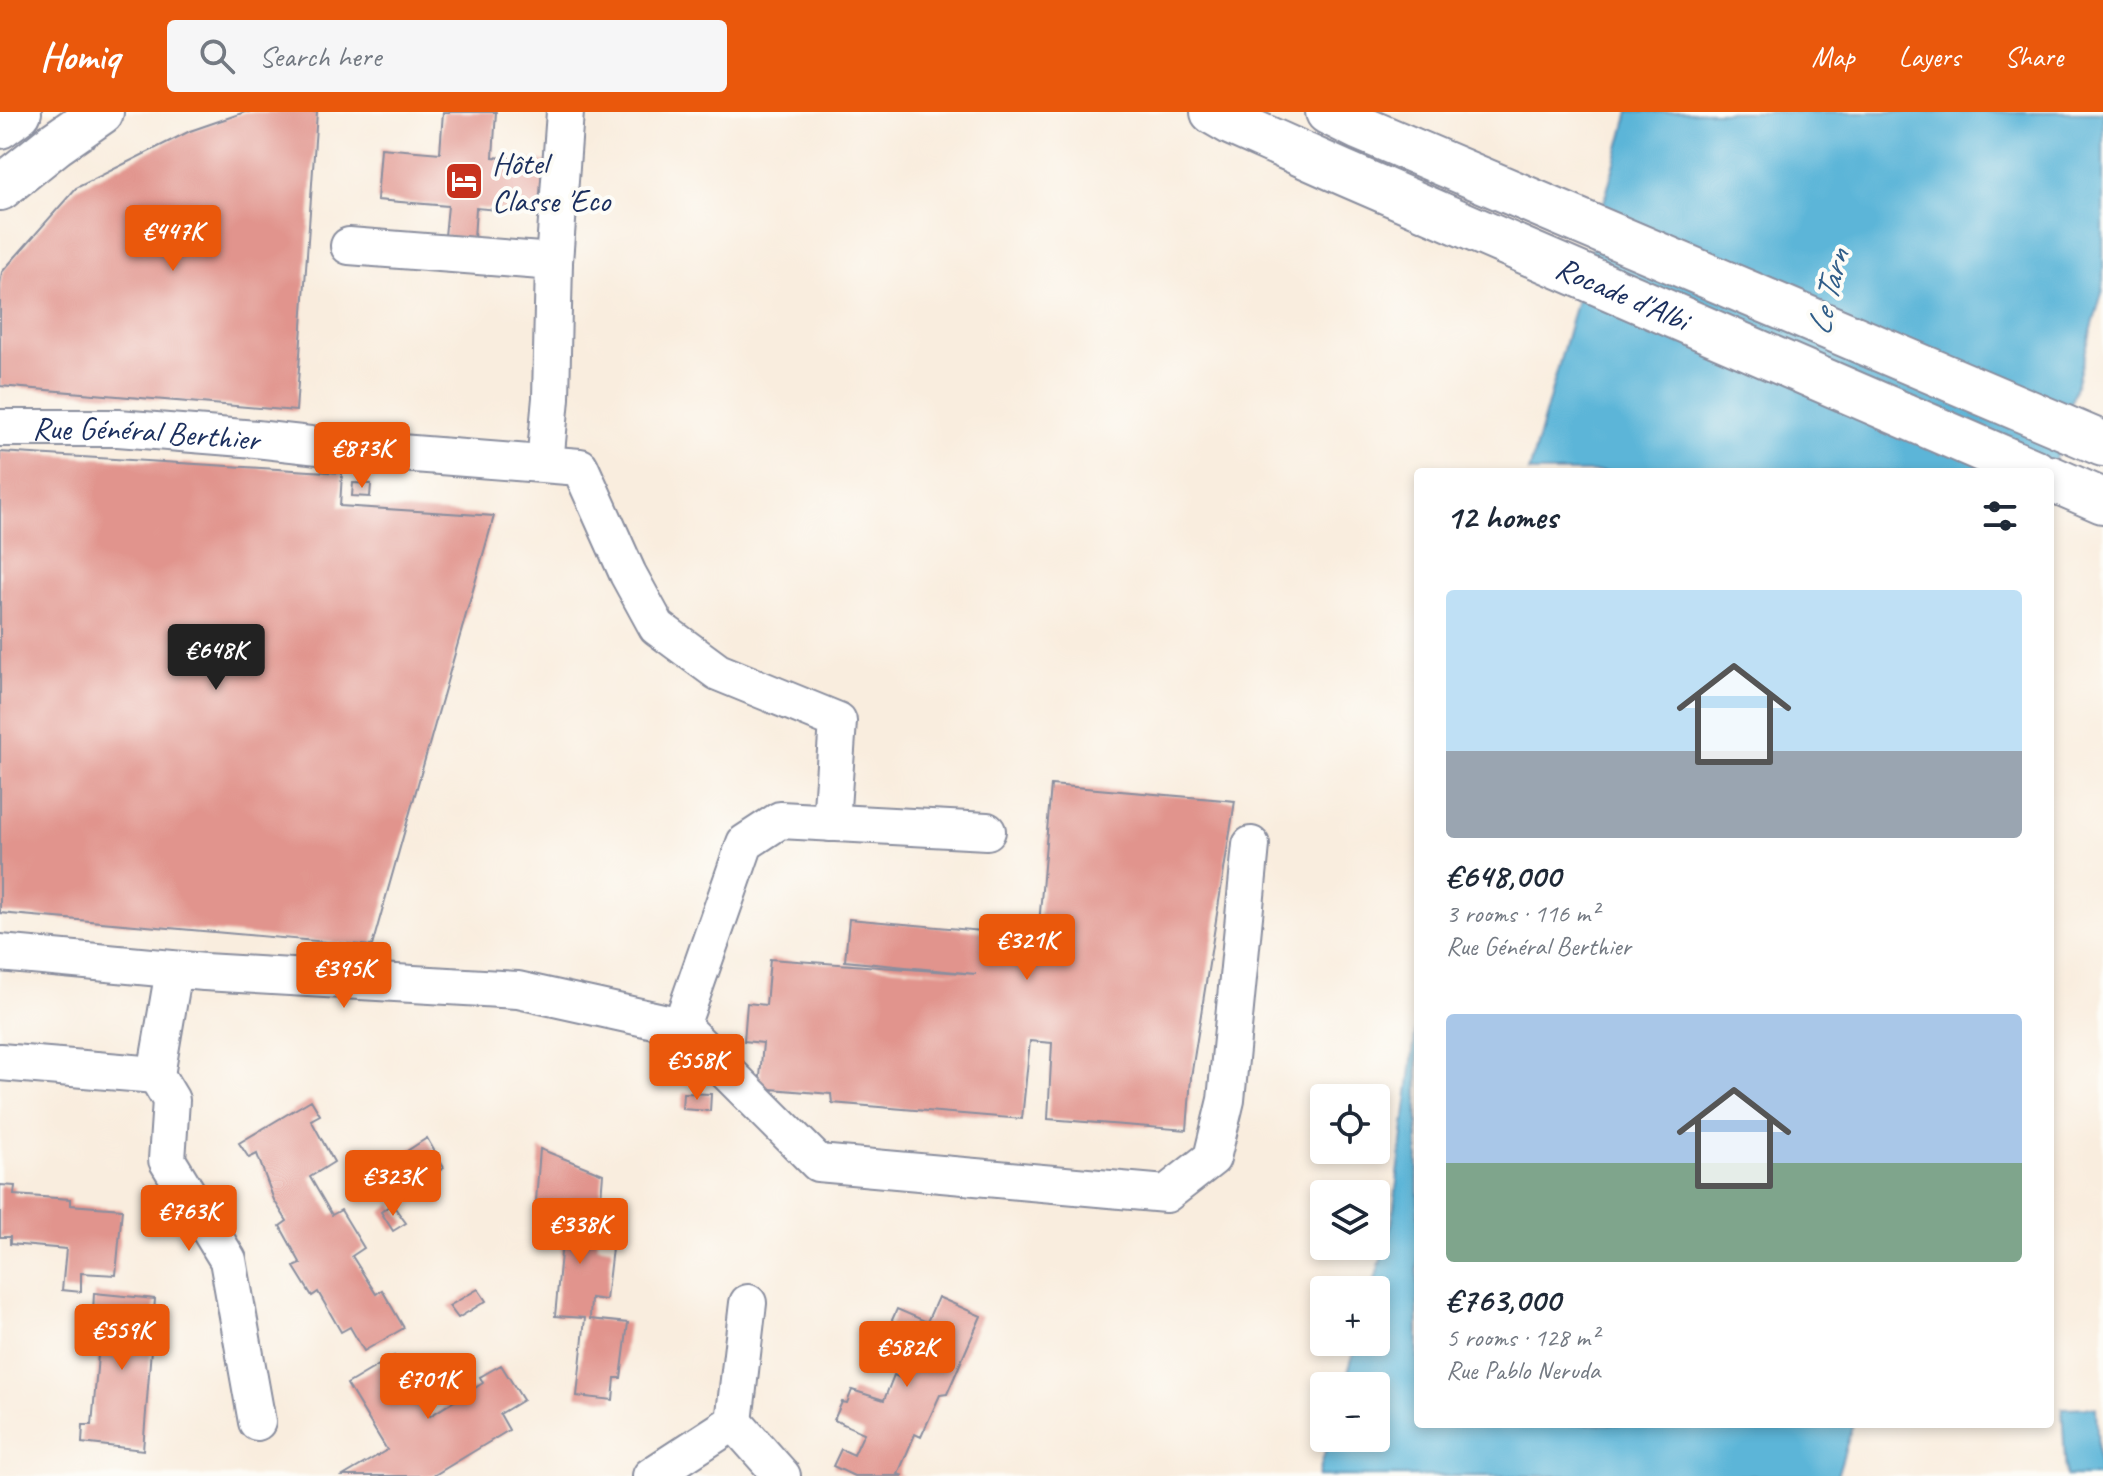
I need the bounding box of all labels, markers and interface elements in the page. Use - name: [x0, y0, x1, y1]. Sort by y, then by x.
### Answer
- search box: [167, 20, 727, 92]
- text: Homiq: [40, 33, 119, 80]
- icon: search: [195, 34, 239, 78]
- text: Search here: [259, 37, 381, 75]
- text: Map: [1812, 39, 1855, 74]
- text: Layers: [1899, 39, 1960, 74]
- text: Share: [2004, 39, 2063, 74]
- place label: Hôtel Classe 'Eco: [492, 143, 612, 221]
- hotel icon: Hôtel Classe 'Eco: [443, 160, 485, 202]
- pin: €447K: [117, 205, 229, 273]
- text: €447K: [143, 214, 203, 247]
- water label: Le Tarn: [1796, 242, 1859, 339]
- street label: Rocade d'Albi: [1549, 247, 1699, 342]
- street label: Rue Général Berthier: [32, 408, 263, 460]
- pin: €873K: [306, 422, 418, 490]
- text: €873K: [332, 431, 392, 464]
- icon: filters: [1978, 494, 2022, 538]
- text: 12 homes: [1446, 495, 1557, 538]
- pin: €648K: [160, 624, 272, 692]
- text: €648K: [186, 633, 246, 666]
- icon: home: [1662, 642, 1806, 786]
- text: €648,000: [1446, 854, 1561, 897]
- text: 3 rooms · 116 m²: [1446, 897, 1598, 930]
- pin: €321K: [971, 914, 1083, 982]
- text: €321K: [997, 923, 1057, 956]
- text: Rue Général Berthier: [1446, 930, 1631, 963]
- pin: €395K: [288, 942, 400, 1010]
- text: €395K: [314, 951, 374, 984]
- pin: €558K: [641, 1034, 753, 1102]
- text: €558K: [667, 1043, 727, 1076]
- icon: home: [1662, 1066, 1806, 1210]
- map controls: [1310, 1084, 1390, 1452]
- button: locate: [1310, 1084, 1390, 1164]
- pin: €323K: [337, 1150, 449, 1218]
- text: €323K: [363, 1159, 423, 1192]
- button: layers: [1310, 1180, 1390, 1260]
- pin: €763K: [133, 1185, 245, 1253]
- text: €763K: [159, 1194, 219, 1227]
- pin: €338K: [524, 1198, 636, 1266]
- text: €338K: [550, 1207, 610, 1240]
- button: +: [1310, 1276, 1390, 1356]
- text: €763,000: [1446, 1278, 1560, 1321]
- pin: €559K: [66, 1304, 178, 1372]
- text: €559K: [93, 1313, 151, 1346]
- pin: €582K: [851, 1321, 963, 1389]
- text: 5 rooms · 128 m²: [1446, 1321, 1598, 1354]
- text: €582K: [877, 1330, 937, 1363]
- pin: €701K: [372, 1353, 484, 1421]
- text: Rue Pablo Neruda: [1446, 1354, 1600, 1387]
- text: €701K: [398, 1362, 458, 1395]
- button: −: [1310, 1372, 1390, 1452]

